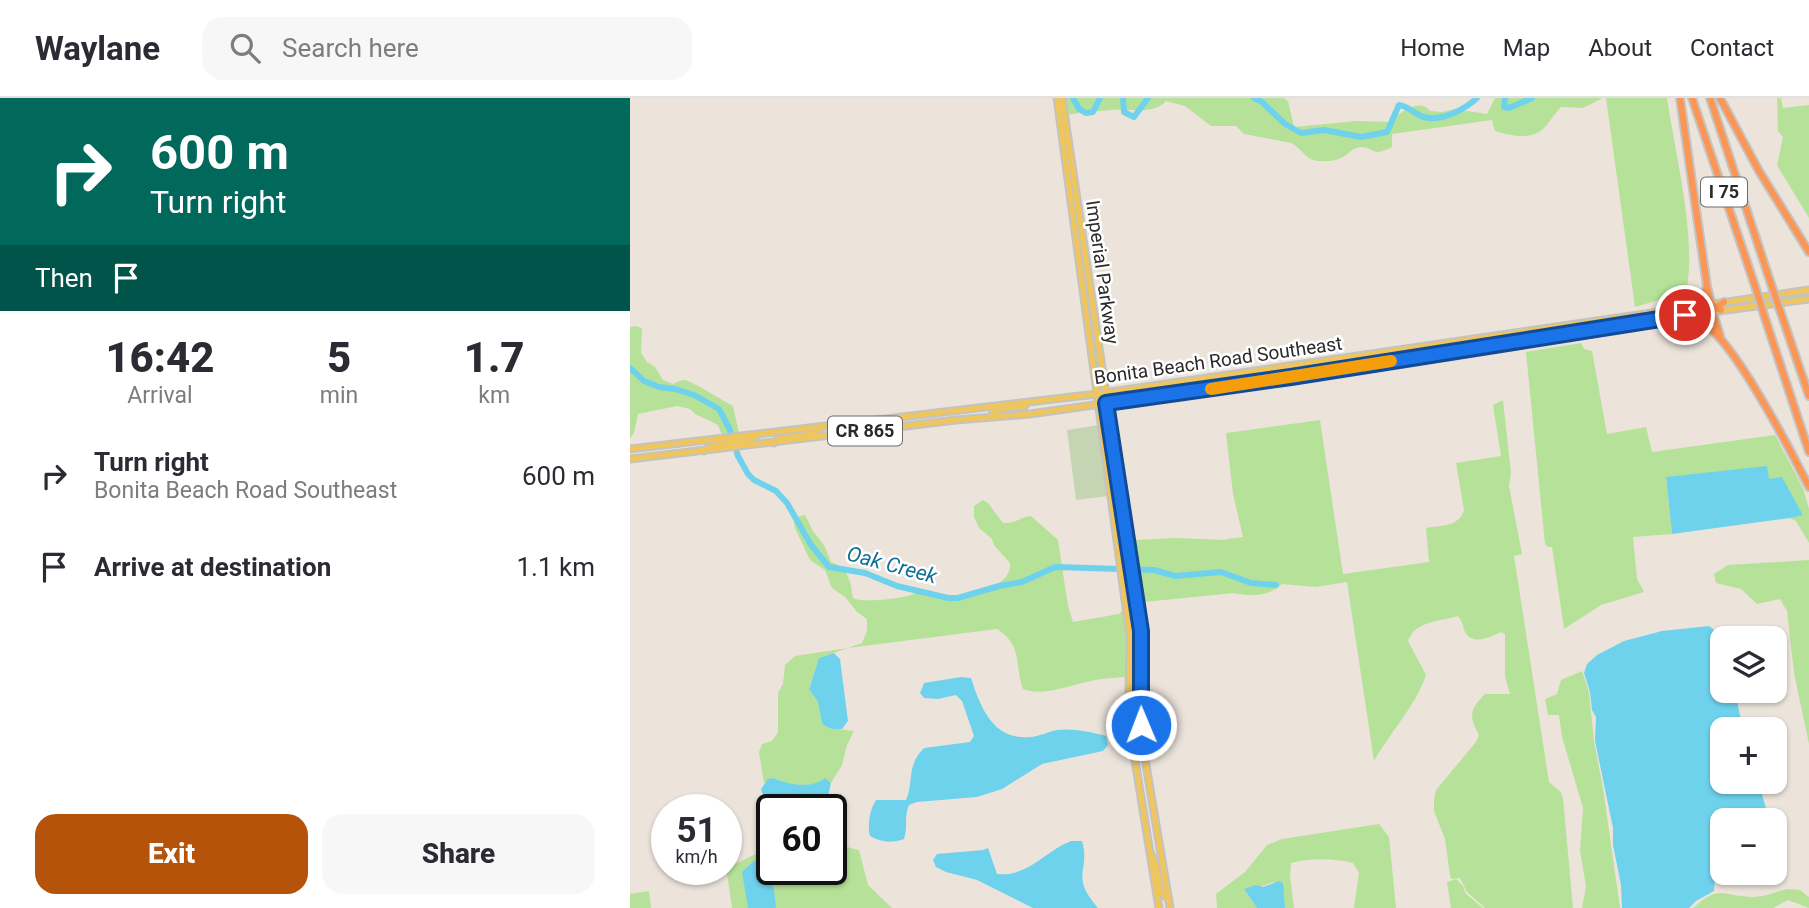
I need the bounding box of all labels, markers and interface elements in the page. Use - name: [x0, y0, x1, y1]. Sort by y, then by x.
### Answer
- search box: [202, 17, 692, 80]
- text: Waylane: [35, 29, 160, 68]
- icon: search: [226, 29, 264, 67]
- text: Search here: [282, 33, 419, 63]
- text: Home: [1400, 34, 1465, 62]
- text: Map: [1503, 34, 1550, 62]
- text: About: [1588, 34, 1652, 62]
- text: Contact: [1690, 34, 1774, 62]
- text: 600 m: [150, 124, 289, 181]
- icon: right: [35, 126, 126, 217]
- road number: I 75: [1701, 178, 1747, 206]
- text: Turn right: [150, 183, 286, 221]
- street label: Imperial Parkway: [1081, 199, 1124, 345]
- icon: arrive: [107, 259, 145, 297]
- text: Then: [35, 263, 93, 293]
- pin: [1655, 285, 1715, 345]
- icon: arrive: [1666, 296, 1704, 334]
- street label: Bonita Beach Road Southeast: [1092, 332, 1344, 389]
- text: 16:42: [105, 333, 214, 382]
- text: 5: [327, 333, 351, 382]
- text: 1.7: [464, 333, 525, 382]
- text: Arrival: [127, 382, 193, 409]
- text: min: [320, 382, 358, 409]
- text: km: [478, 382, 510, 409]
- road number: CR 865: [828, 416, 902, 446]
- text: Turn right: [94, 447, 209, 477]
- icon: right: [35, 457, 73, 495]
- text: 600 m: [522, 461, 595, 491]
- text: Bonita Beach Road Southeast: [94, 477, 397, 504]
- water label: Oak Creek: [844, 541, 940, 589]
- icon: arrive: [35, 548, 73, 586]
- text: Arrive at destination: [94, 552, 331, 582]
- text: 1.1 km: [516, 552, 595, 582]
- map controls: [1710, 626, 1787, 885]
- button: layers: [1710, 626, 1787, 703]
- position arrow: [1104, 688, 1178, 762]
- button: +: [1710, 717, 1787, 794]
- speed limit sign: 60: [756, 794, 847, 885]
- button: −: [1710, 808, 1787, 885]
- text: 51: [676, 810, 717, 851]
- button: Exit: [35, 814, 308, 894]
- button: Share: [322, 814, 595, 894]
- text: km/h: [675, 846, 718, 867]

